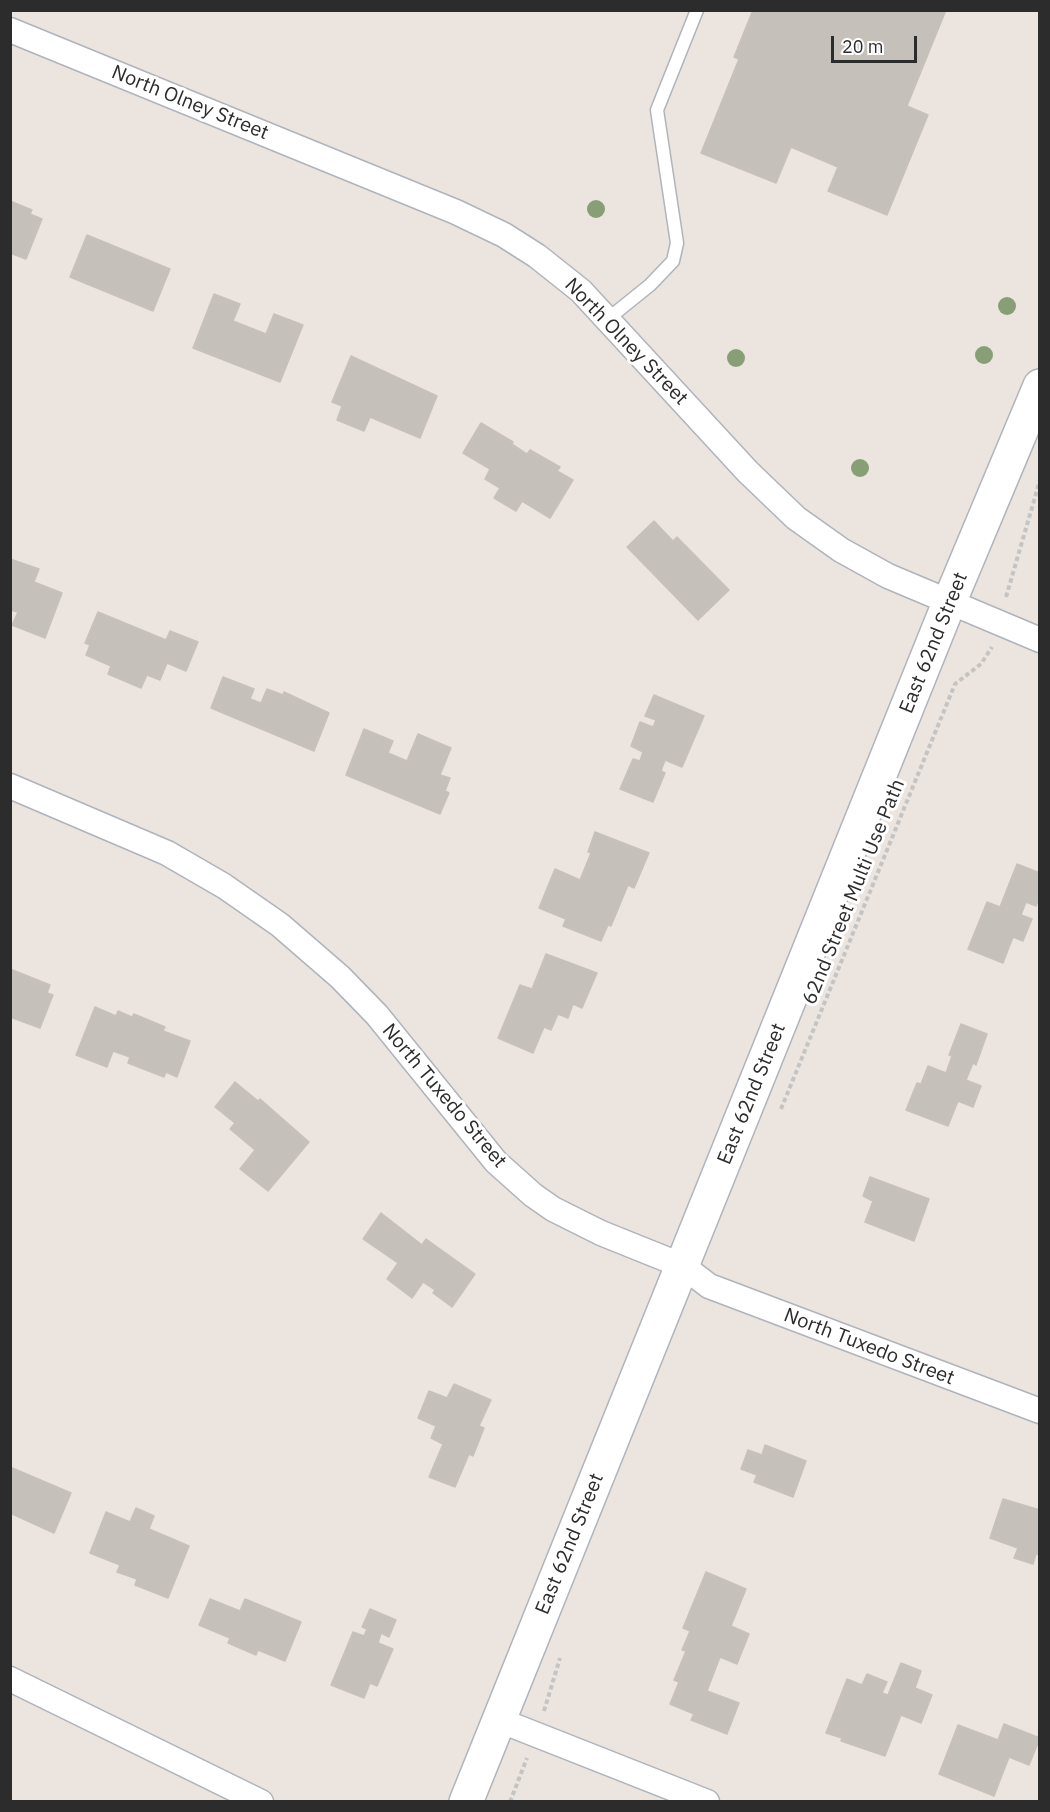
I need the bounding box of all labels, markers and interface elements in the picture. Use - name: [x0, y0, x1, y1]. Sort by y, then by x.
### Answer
- scale bar: [834, 24, 920, 62]
- text: 20 m: [842, 35, 884, 58]
- street label: North Olney Street: [108, 61, 272, 145]
- street label: North Olney Street: [559, 274, 693, 410]
- street label: East 62nd Street: [895, 569, 973, 717]
- street label: 62nd Street Multi Use Path: [798, 776, 910, 1008]
- street label: North Tuxedo Street: [377, 1019, 511, 1173]
- street label: East 62nd Street: [713, 1020, 791, 1168]
- street label: North Tuxedo Street: [780, 1303, 958, 1391]
- street label: East 62nd Street: [531, 1470, 609, 1618]

